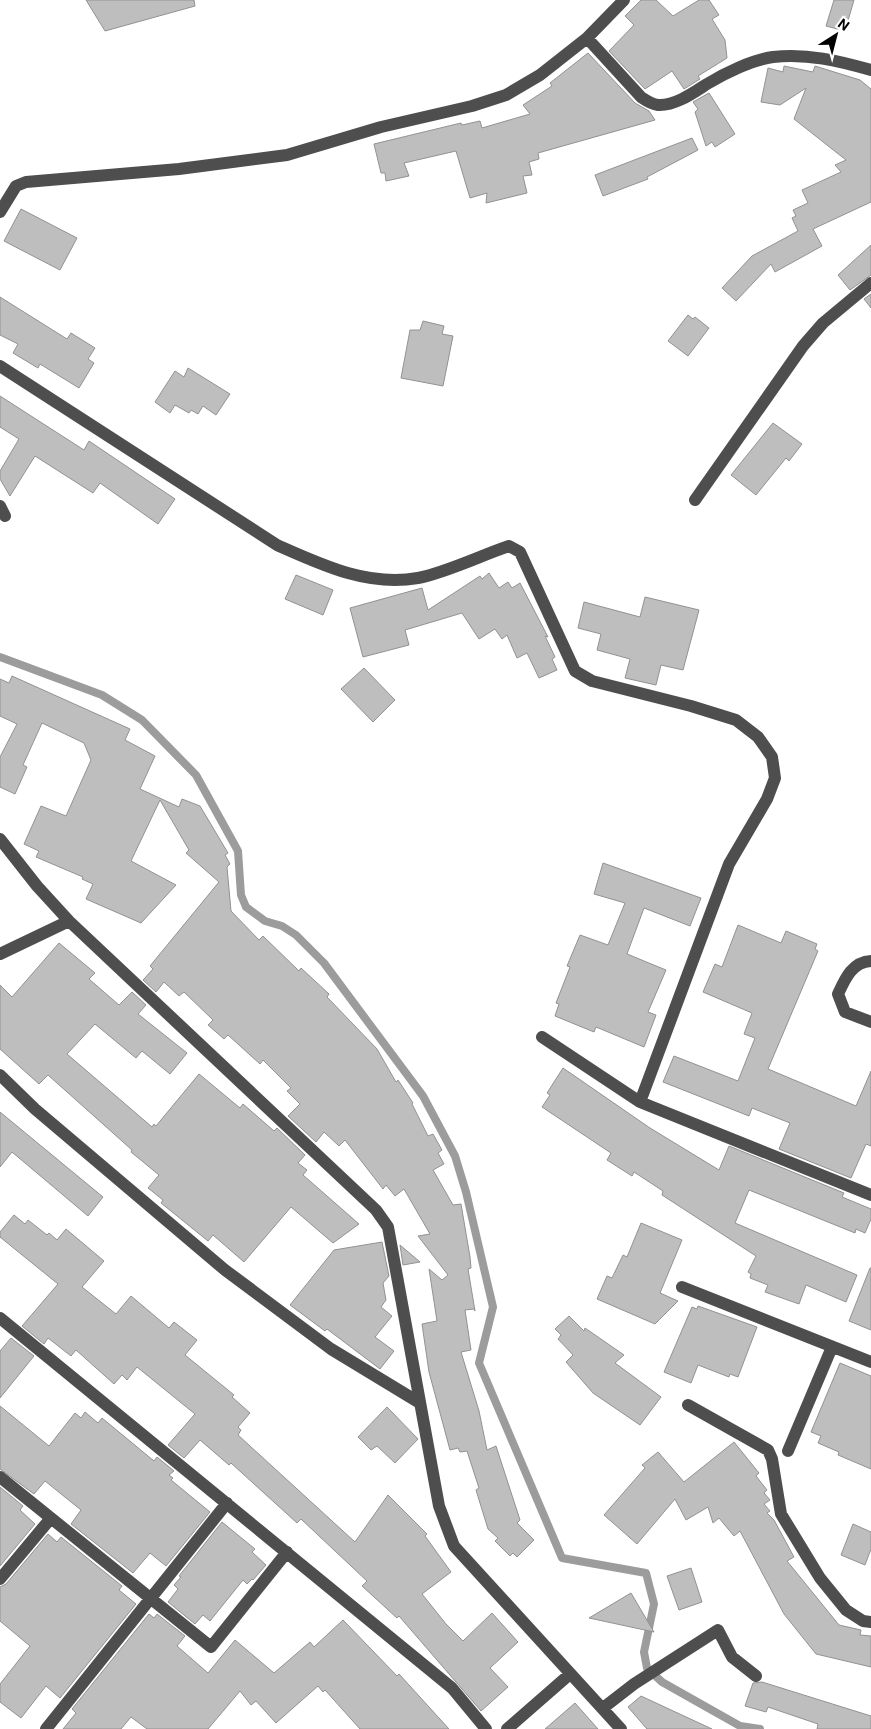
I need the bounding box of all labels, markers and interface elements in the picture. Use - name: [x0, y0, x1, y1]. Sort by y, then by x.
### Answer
- north arrow: [811, 10, 861, 60]
- text: N: [835, 15, 852, 34]

